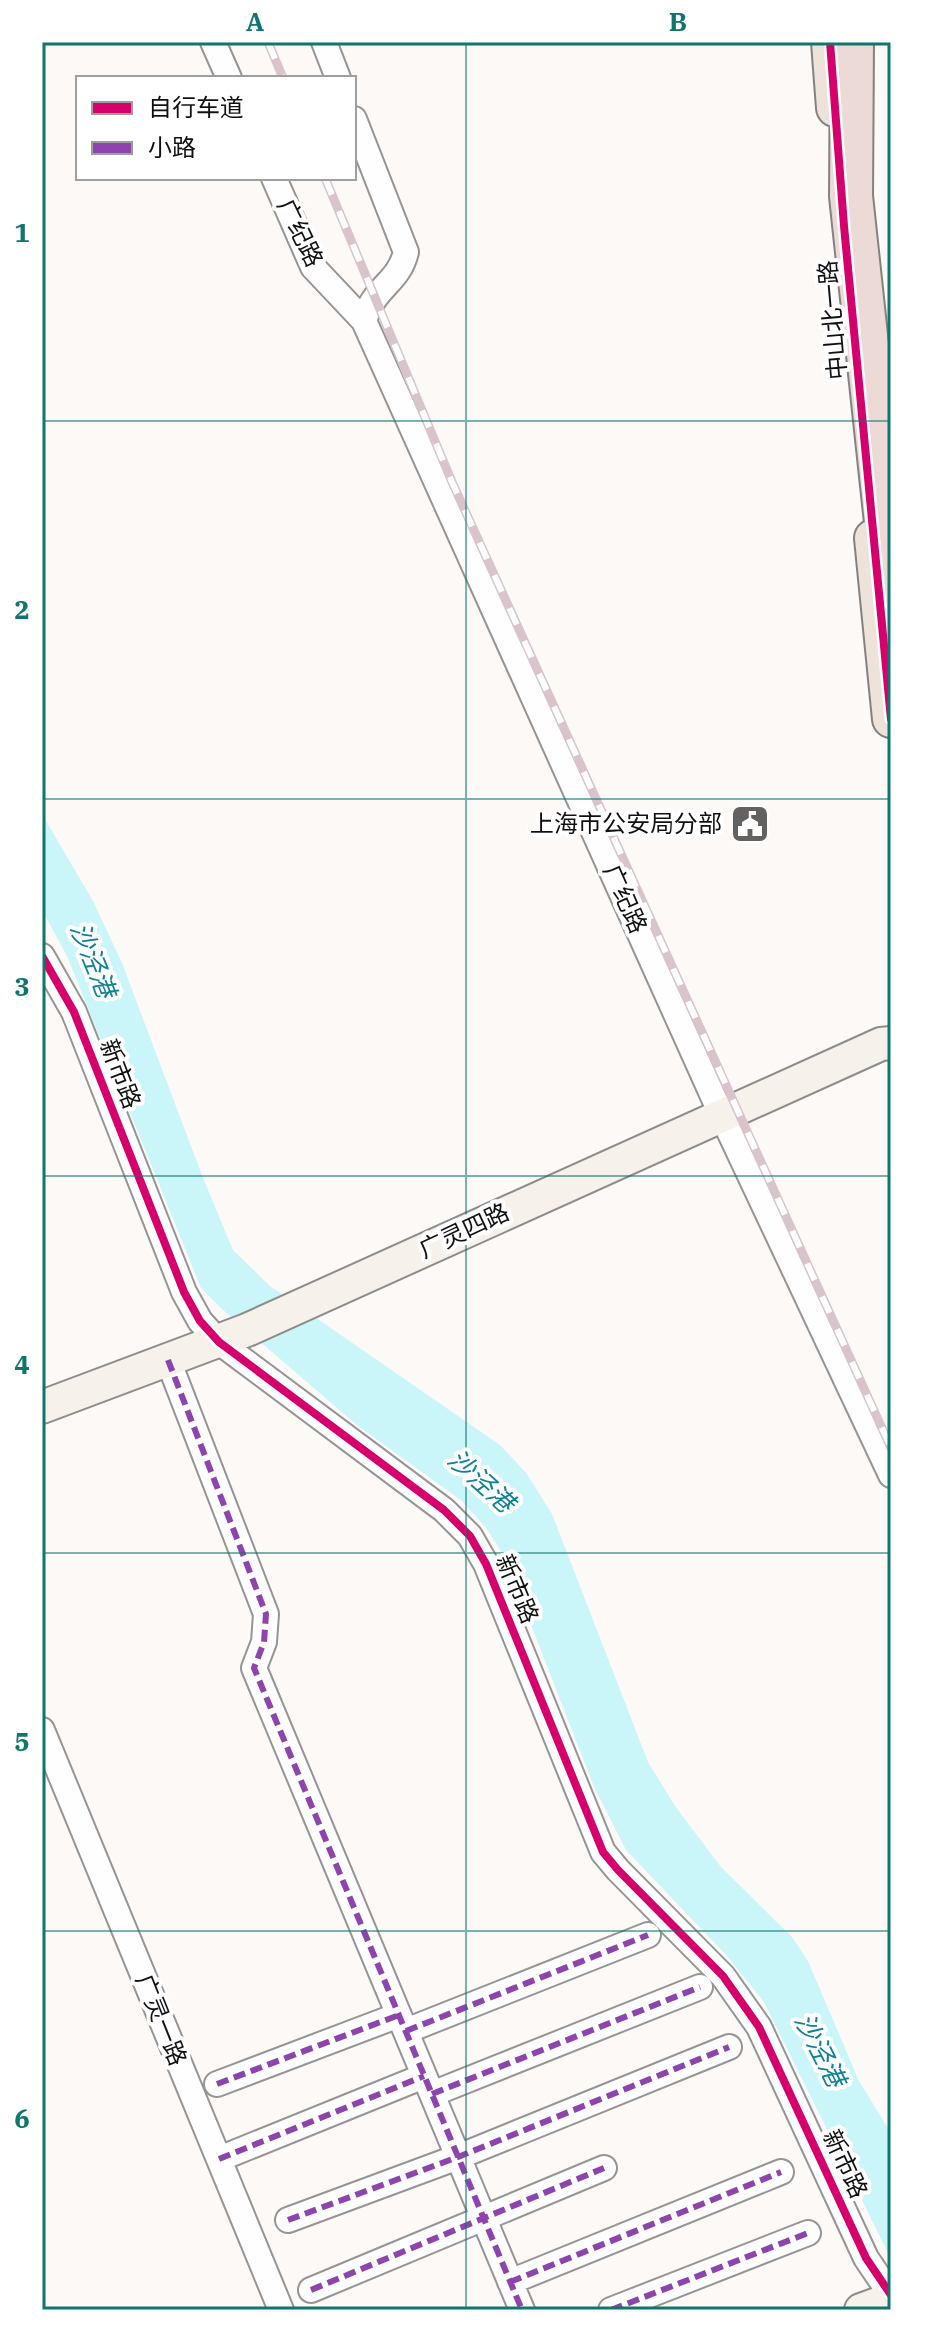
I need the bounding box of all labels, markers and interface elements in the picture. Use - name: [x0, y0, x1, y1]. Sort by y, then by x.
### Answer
- text: A: [246, 4, 264, 38]
- text: B: [669, 4, 687, 38]
- legend: [76, 76, 356, 180]
- text: 自行车道: [148, 91, 244, 123]
- text: 小路: [148, 131, 196, 163]
- street label: 广纪路: [271, 193, 331, 272]
- text: 1: [14, 215, 30, 249]
- street label: 中山北一路: [811, 259, 853, 381]
- text: 2: [14, 592, 30, 626]
- public building icon: 上海市公安局分部: [729, 803, 771, 845]
- place label: 上海市公安局分部: [530, 807, 722, 839]
- street label: 广纪路: [597, 859, 655, 938]
- water label: 沙泾港: [64, 917, 126, 1006]
- text: 3: [14, 969, 30, 1003]
- street label: 新市路: [93, 1034, 149, 1113]
- street label: 广灵四路: [413, 1195, 514, 1265]
- text: 4: [14, 1347, 30, 1381]
- water label: 沙泾港: [441, 1442, 525, 1522]
- street label: 新市路: [489, 1549, 547, 1628]
- text: 5: [14, 1724, 30, 1758]
- street label: 广灵一路: [129, 1969, 195, 2070]
- water label: 沙泾港: [788, 2007, 856, 2096]
- text: 6: [14, 2101, 30, 2135]
- street label: 新市路: [816, 2124, 876, 2203]

